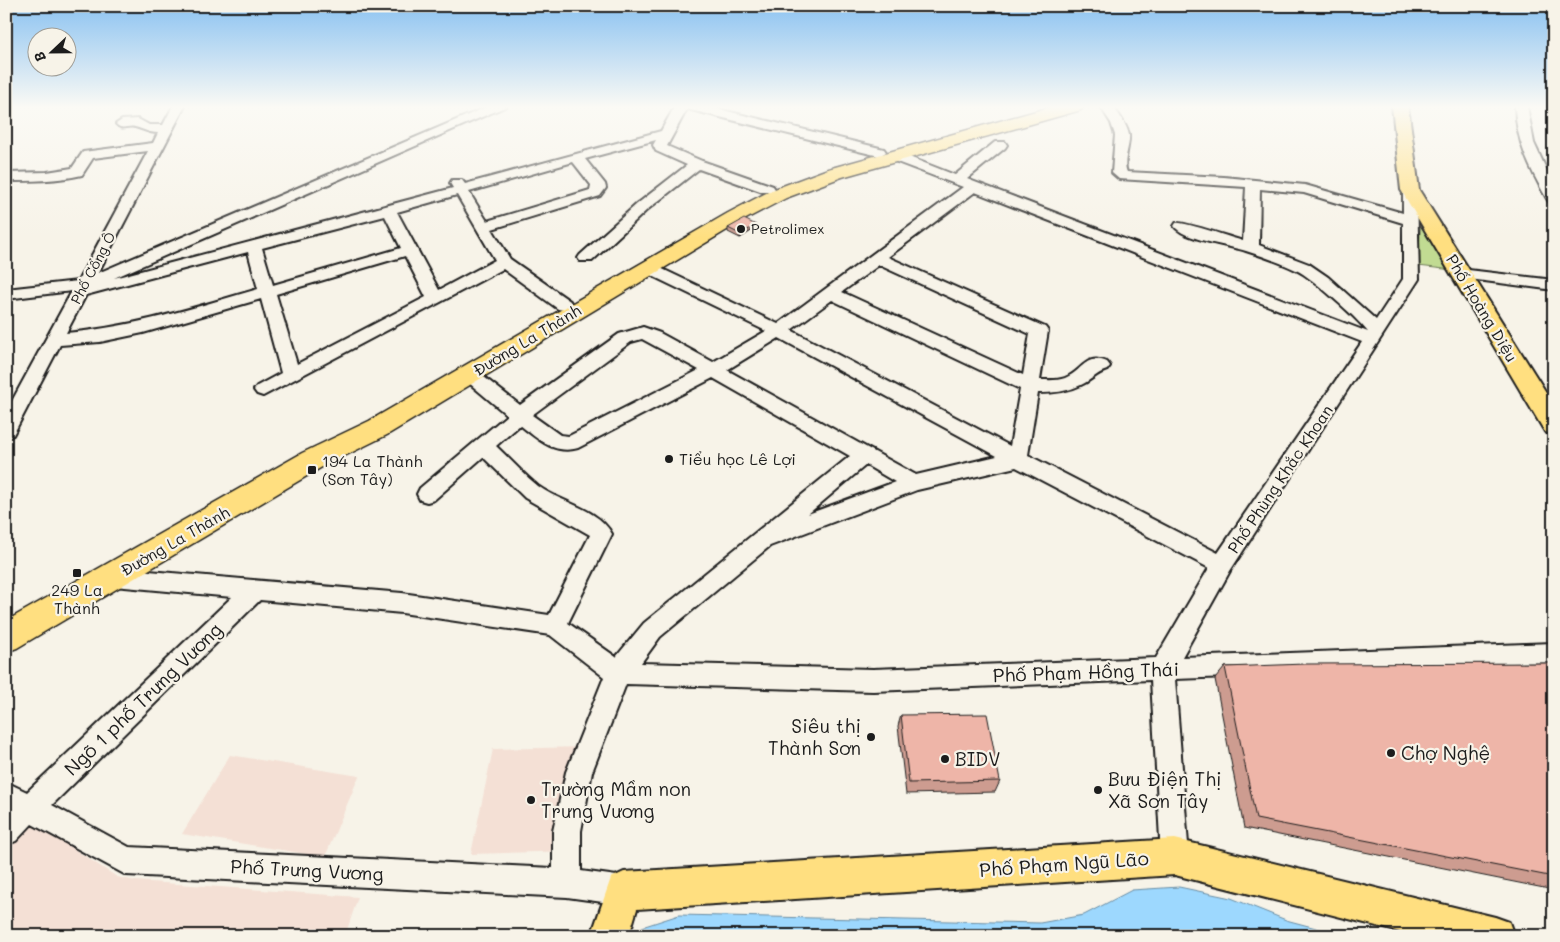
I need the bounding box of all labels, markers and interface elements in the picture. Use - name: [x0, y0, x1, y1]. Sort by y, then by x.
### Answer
- north arrow: [28, 28, 78, 78]
- text: B: [29, 49, 50, 65]
- place label: Petrolimex: [751, 219, 824, 238]
- marker: Petrolimex: [735, 223, 747, 235]
- street label: Phố Cổng Ô: [66, 228, 119, 307]
- street label: Phố Hoàng Diệu: [1442, 250, 1523, 365]
- street label: Đường La Thành: [469, 299, 585, 380]
- street label: Phố Phùng Khắc Khoan: [1222, 401, 1337, 557]
- place label: Tiểu học Lê Lợi: [679, 448, 796, 469]
- place label: 194 La Thành (Sơn Tây): [322, 450, 422, 489]
- marker: Tiểu học Lê Lợi: [663, 453, 675, 465]
- marker: 194 La Thành (Sơn Tây): [306, 464, 318, 476]
- street label: Đường La Thành: [117, 501, 233, 580]
- marker: 249 La Thành: [71, 567, 83, 579]
- place label: 249 La Thành: [51, 579, 103, 618]
- street label: Ngõ 1 phố Trưng Vương: [58, 617, 227, 781]
- street label: Phố Phạm Hồng Thái: [992, 656, 1180, 687]
- place label: Siêu thị Thành Sơn: [768, 713, 861, 760]
- marker: Siêu thị Thành Sơn: [865, 731, 877, 743]
- place label: Chợ Nghệ: [1401, 740, 1490, 765]
- place label: BIDV: [955, 746, 1000, 771]
- marker: Chợ Nghệ: [1385, 747, 1397, 759]
- marker: BIDV: [939, 753, 951, 765]
- place label: Bưu Điện Thị Xã Sơn Tây: [1108, 766, 1222, 813]
- place label: Trường Mầm non Trưng Vương: [541, 776, 691, 823]
- marker: Bưu Điện Thị Xã Sơn Tây: [1092, 784, 1104, 796]
- marker: Trường Mầm non Trưng Vương: [525, 794, 537, 806]
- street label: Phố Phạm Ngũ Lão: [978, 845, 1149, 882]
- street label: Phố Trưng Vương: [230, 853, 384, 886]

